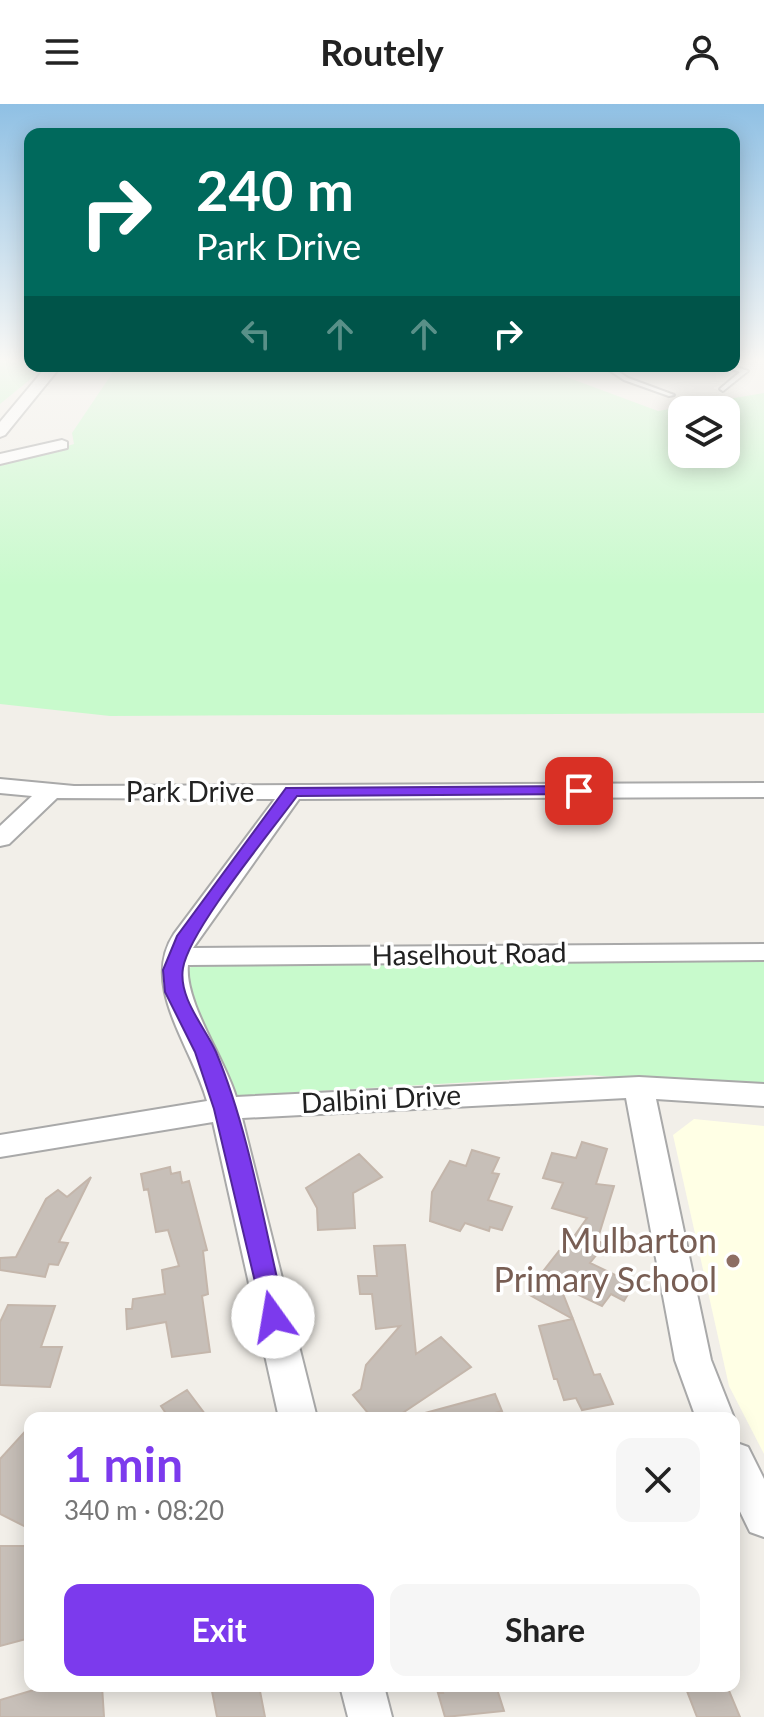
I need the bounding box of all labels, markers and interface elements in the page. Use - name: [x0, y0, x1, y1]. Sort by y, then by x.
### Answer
- icon: menu: [40, 30, 84, 74]
- text: Routely: [320, 30, 444, 74]
- icon: person: [680, 30, 724, 74]
- text: 240 m: [196, 156, 354, 223]
- icon: right: [64, 160, 168, 264]
- text: Park Drive: [196, 224, 361, 268]
- icon: left: [234, 312, 278, 356]
- icon: ahead: [318, 312, 362, 356]
- icon: ahead: [402, 312, 446, 356]
- icon: right: [486, 312, 530, 356]
- map controls: [668, 396, 740, 468]
- button: layers: [668, 396, 740, 468]
- pin: [545, 757, 613, 825]
- icon: arrive: [557, 769, 601, 813]
- street label: Park Drive: [126, 774, 254, 808]
- street label: Haselhout Road: [371, 934, 567, 972]
- street label: Dalbini Drive: [300, 1077, 462, 1119]
- place label: Mulbarton Primary School: [494, 1219, 717, 1299]
- marker: Mulbarton Primary School: [724, 1252, 742, 1270]
- position arrow: [231, 1275, 315, 1359]
- text: 1 min: [64, 1435, 183, 1492]
- button: close: [616, 1438, 700, 1522]
- text: 340 m · 08:20: [64, 1494, 224, 1526]
- button: Exit: [64, 1584, 374, 1676]
- button: Share: [390, 1584, 700, 1676]

